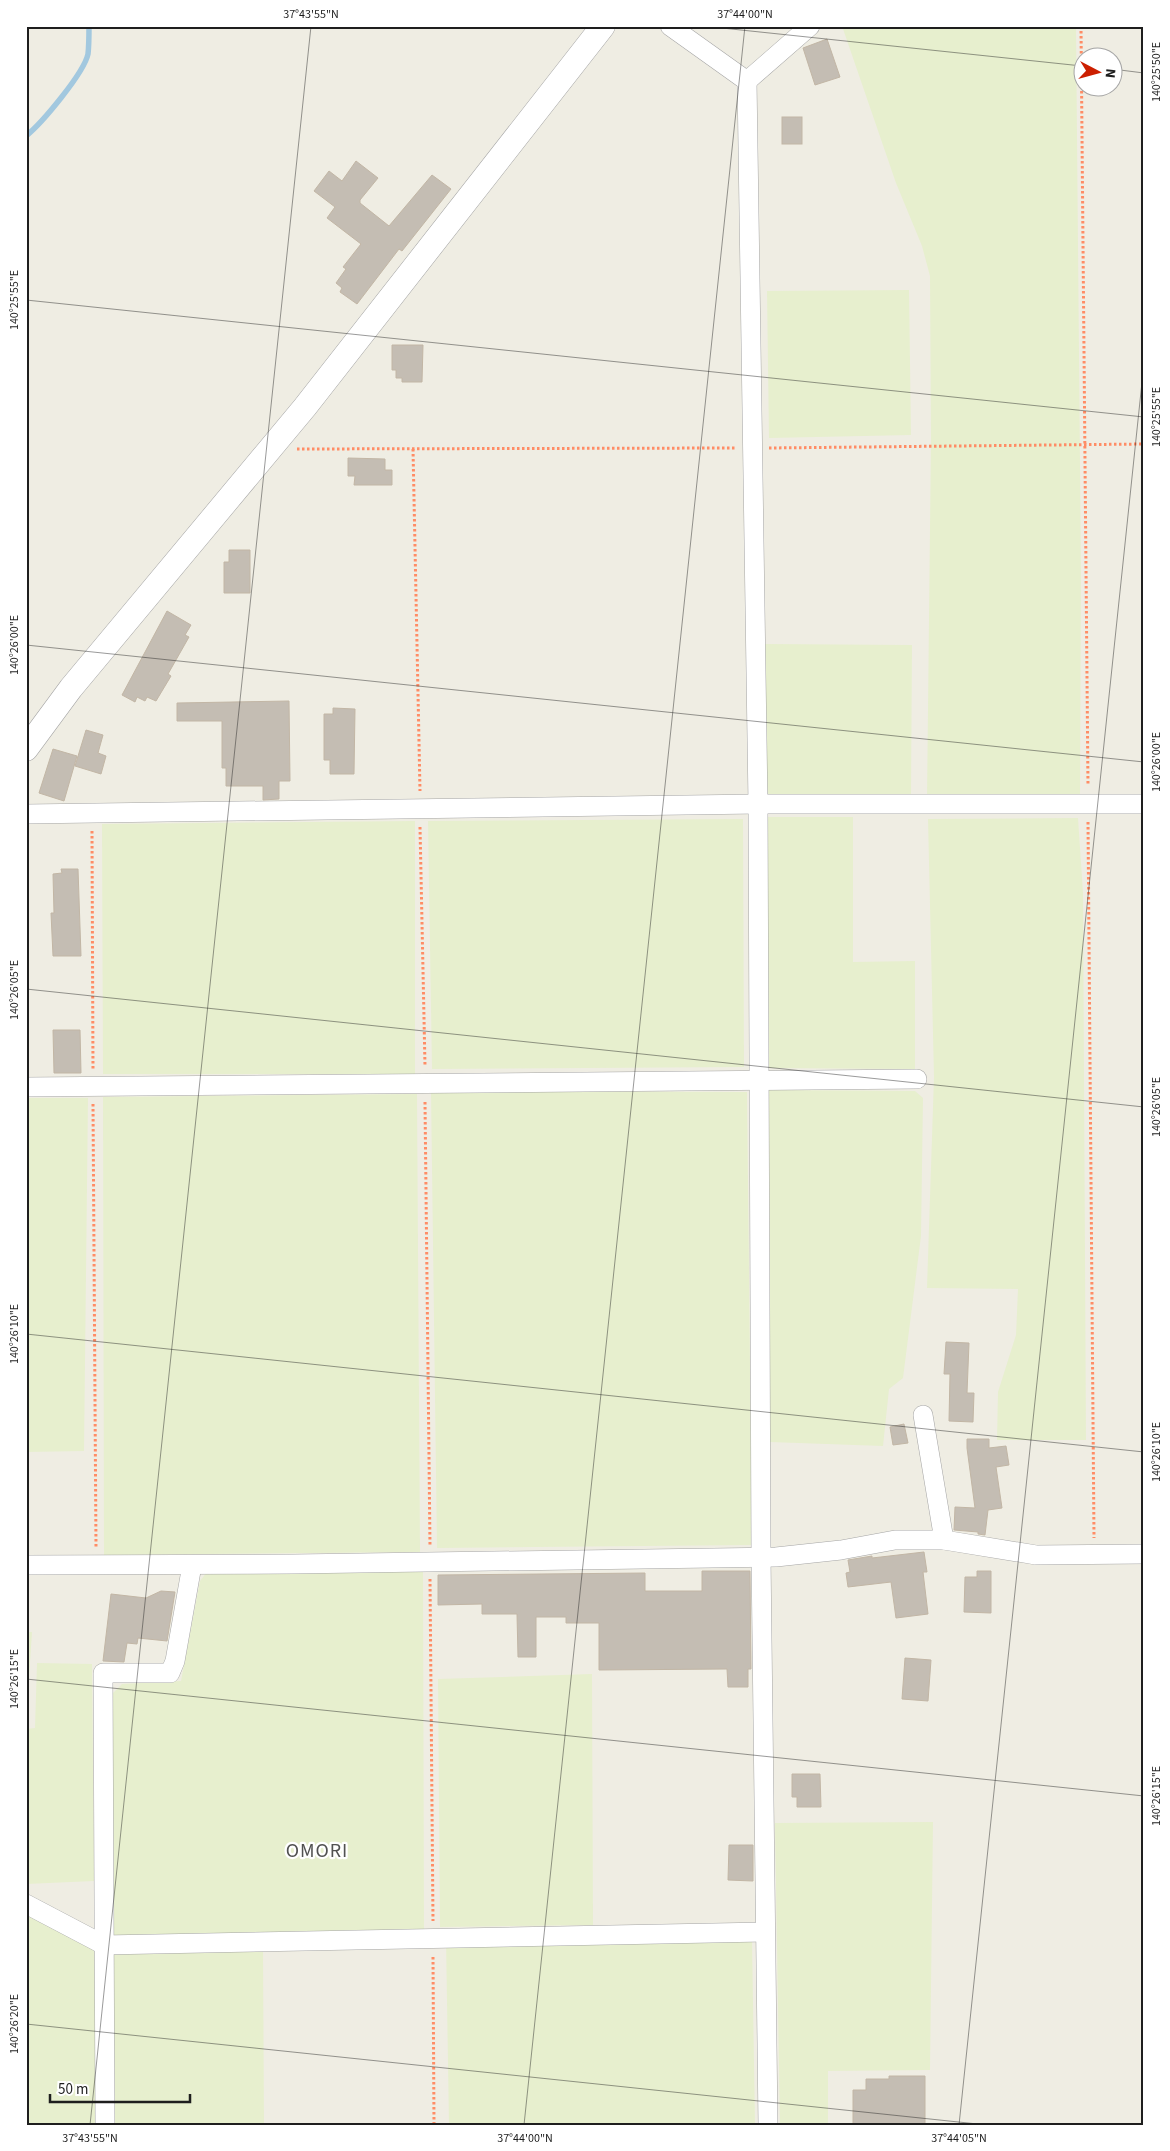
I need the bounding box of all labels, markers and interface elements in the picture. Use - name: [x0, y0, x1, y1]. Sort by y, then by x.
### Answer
- text: 37°43'55"N: [283, 6, 339, 23]
- text: 37°44'00"N: [717, 6, 773, 23]
- text: 140°25'50"E: [1148, 42, 1165, 102]
- north arrow: [1072, 48, 1122, 98]
- text: N: [1100, 68, 1120, 79]
- text: 140°25'55"E: [6, 270, 23, 330]
- text: 140°25'55"E: [1148, 387, 1165, 447]
- text: 140°26'00"E: [6, 615, 23, 675]
- text: 140°26'00"E: [1148, 732, 1165, 792]
- text: 140°26'05"E: [6, 960, 23, 1020]
- text: 140°26'05"E: [1148, 1077, 1165, 1137]
- text: 140°26'10"E: [6, 1304, 23, 1364]
- text: 140°26'10"E: [1148, 1422, 1165, 1482]
- text: 140°26'15"E: [6, 1649, 23, 1709]
- text: 140°26'15"E: [1148, 1766, 1165, 1826]
- district label: OMORI: [286, 1837, 348, 1865]
- text: 140°26'20"E: [6, 1994, 23, 2054]
- scale bar: [50, 2071, 190, 2103]
- text: 50 m: [58, 2079, 88, 2100]
- text: 37°43'55"N: [62, 2130, 118, 2147]
- text: 37°44'00"N: [497, 2130, 553, 2147]
- text: 37°44'05"N: [931, 2130, 987, 2147]

